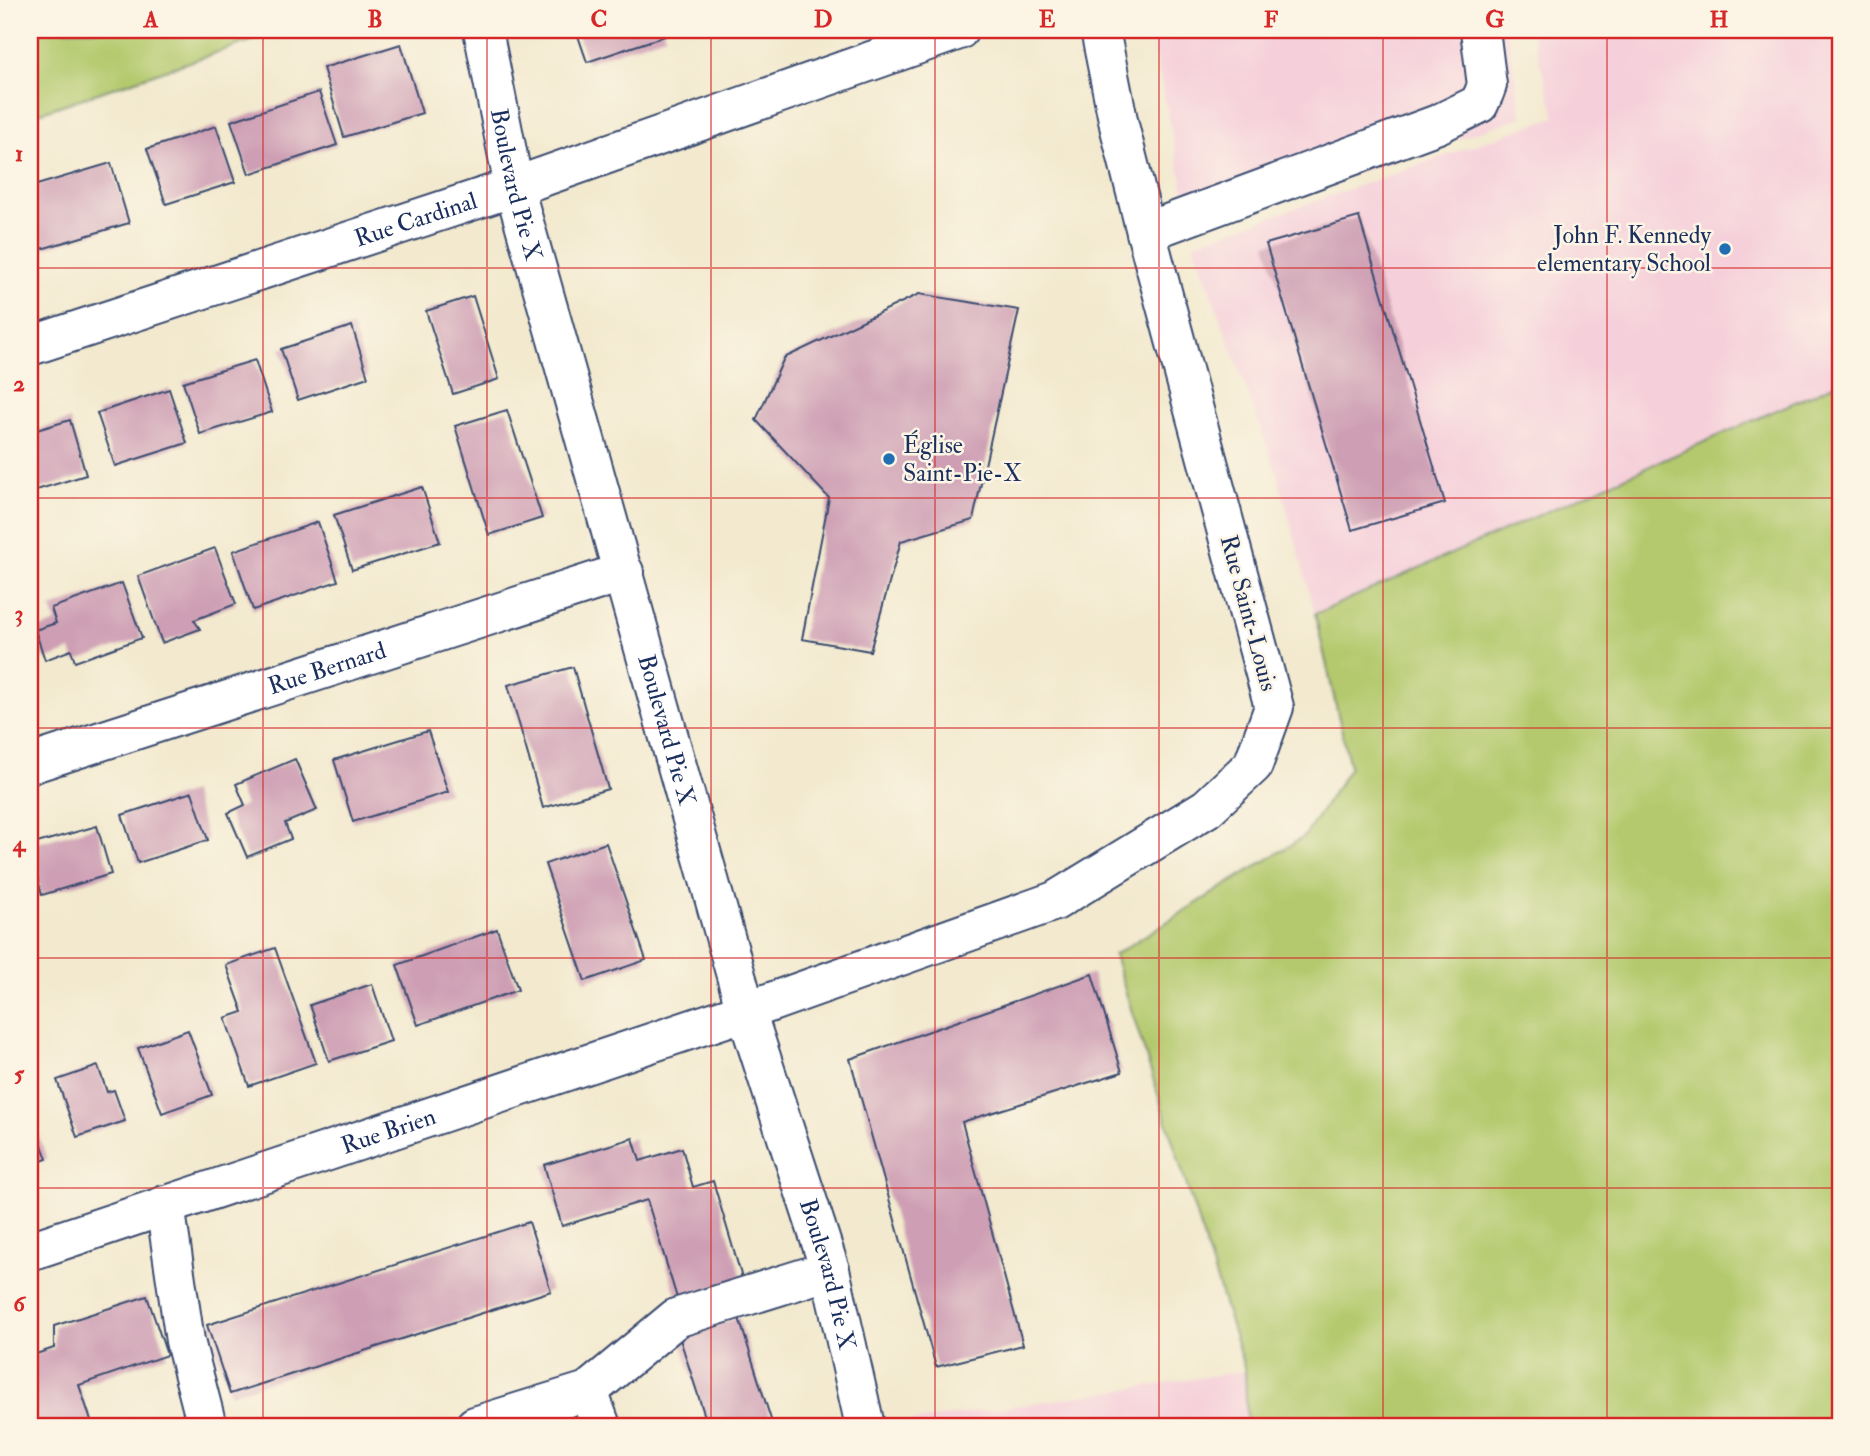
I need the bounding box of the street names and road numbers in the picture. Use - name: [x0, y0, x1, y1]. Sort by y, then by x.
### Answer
- street label: Boulevard Pie X: [483, 106, 549, 265]
- street label: Rue Cardinal: [351, 185, 481, 254]
- street label: Rue Saint-Louis: [1213, 532, 1284, 695]
- street label: Rue Bernard: [264, 635, 390, 702]
- street label: Boulevard Pie X: [630, 651, 702, 809]
- street label: Rue Brien: [337, 1101, 440, 1162]
- street label: Boulevard Pie X: [792, 1195, 863, 1353]

